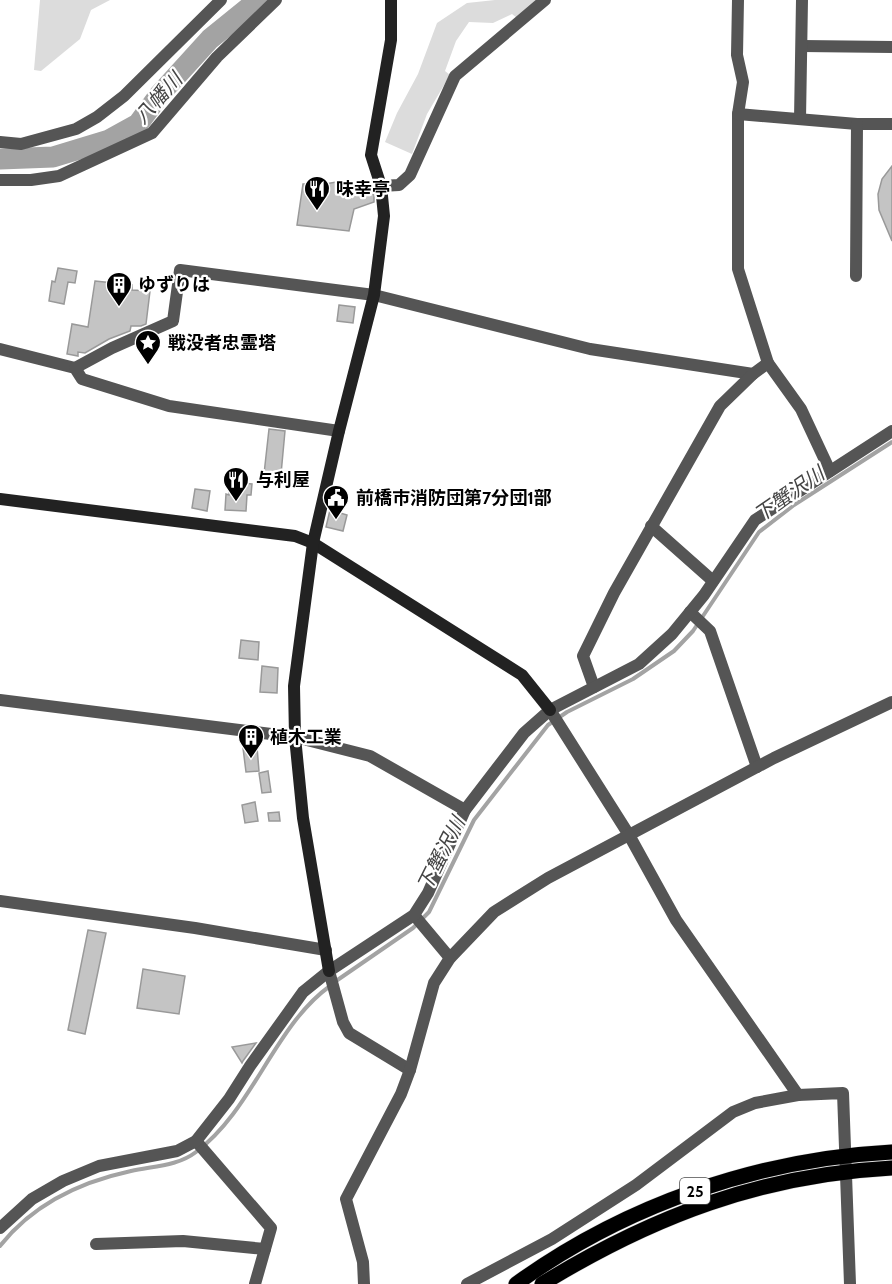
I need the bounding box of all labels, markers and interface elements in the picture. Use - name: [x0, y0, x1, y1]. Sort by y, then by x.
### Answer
- water label: 八幡川: [129, 66, 188, 128]
- restaurant icon: 味幸亭: [302, 174, 332, 212]
- place label: 味幸亭: [336, 178, 390, 200]
- building icon: ゆずりは: [104, 270, 134, 308]
- place label: ゆずりは: [138, 274, 210, 296]
- place icon: 戦没者忠霊塔: [133, 328, 163, 366]
- place label: 戦没者忠霊塔: [168, 332, 276, 354]
- water label: 下蟹沢川: [749, 460, 830, 527]
- restaurant icon: 与利屋: [221, 465, 251, 503]
- place label: 与利屋: [256, 469, 310, 491]
- public building icon: 前橋市消防団第7分団1部: [321, 483, 351, 521]
- place label: 前橋市消防団第7分団1部: [356, 487, 552, 509]
- building icon: 植木工業: [236, 722, 266, 760]
- place label: 植木工業: [270, 726, 342, 748]
- water label: 下蟹沢川: [412, 811, 471, 895]
- road number: 25: [680, 1178, 710, 1204]

